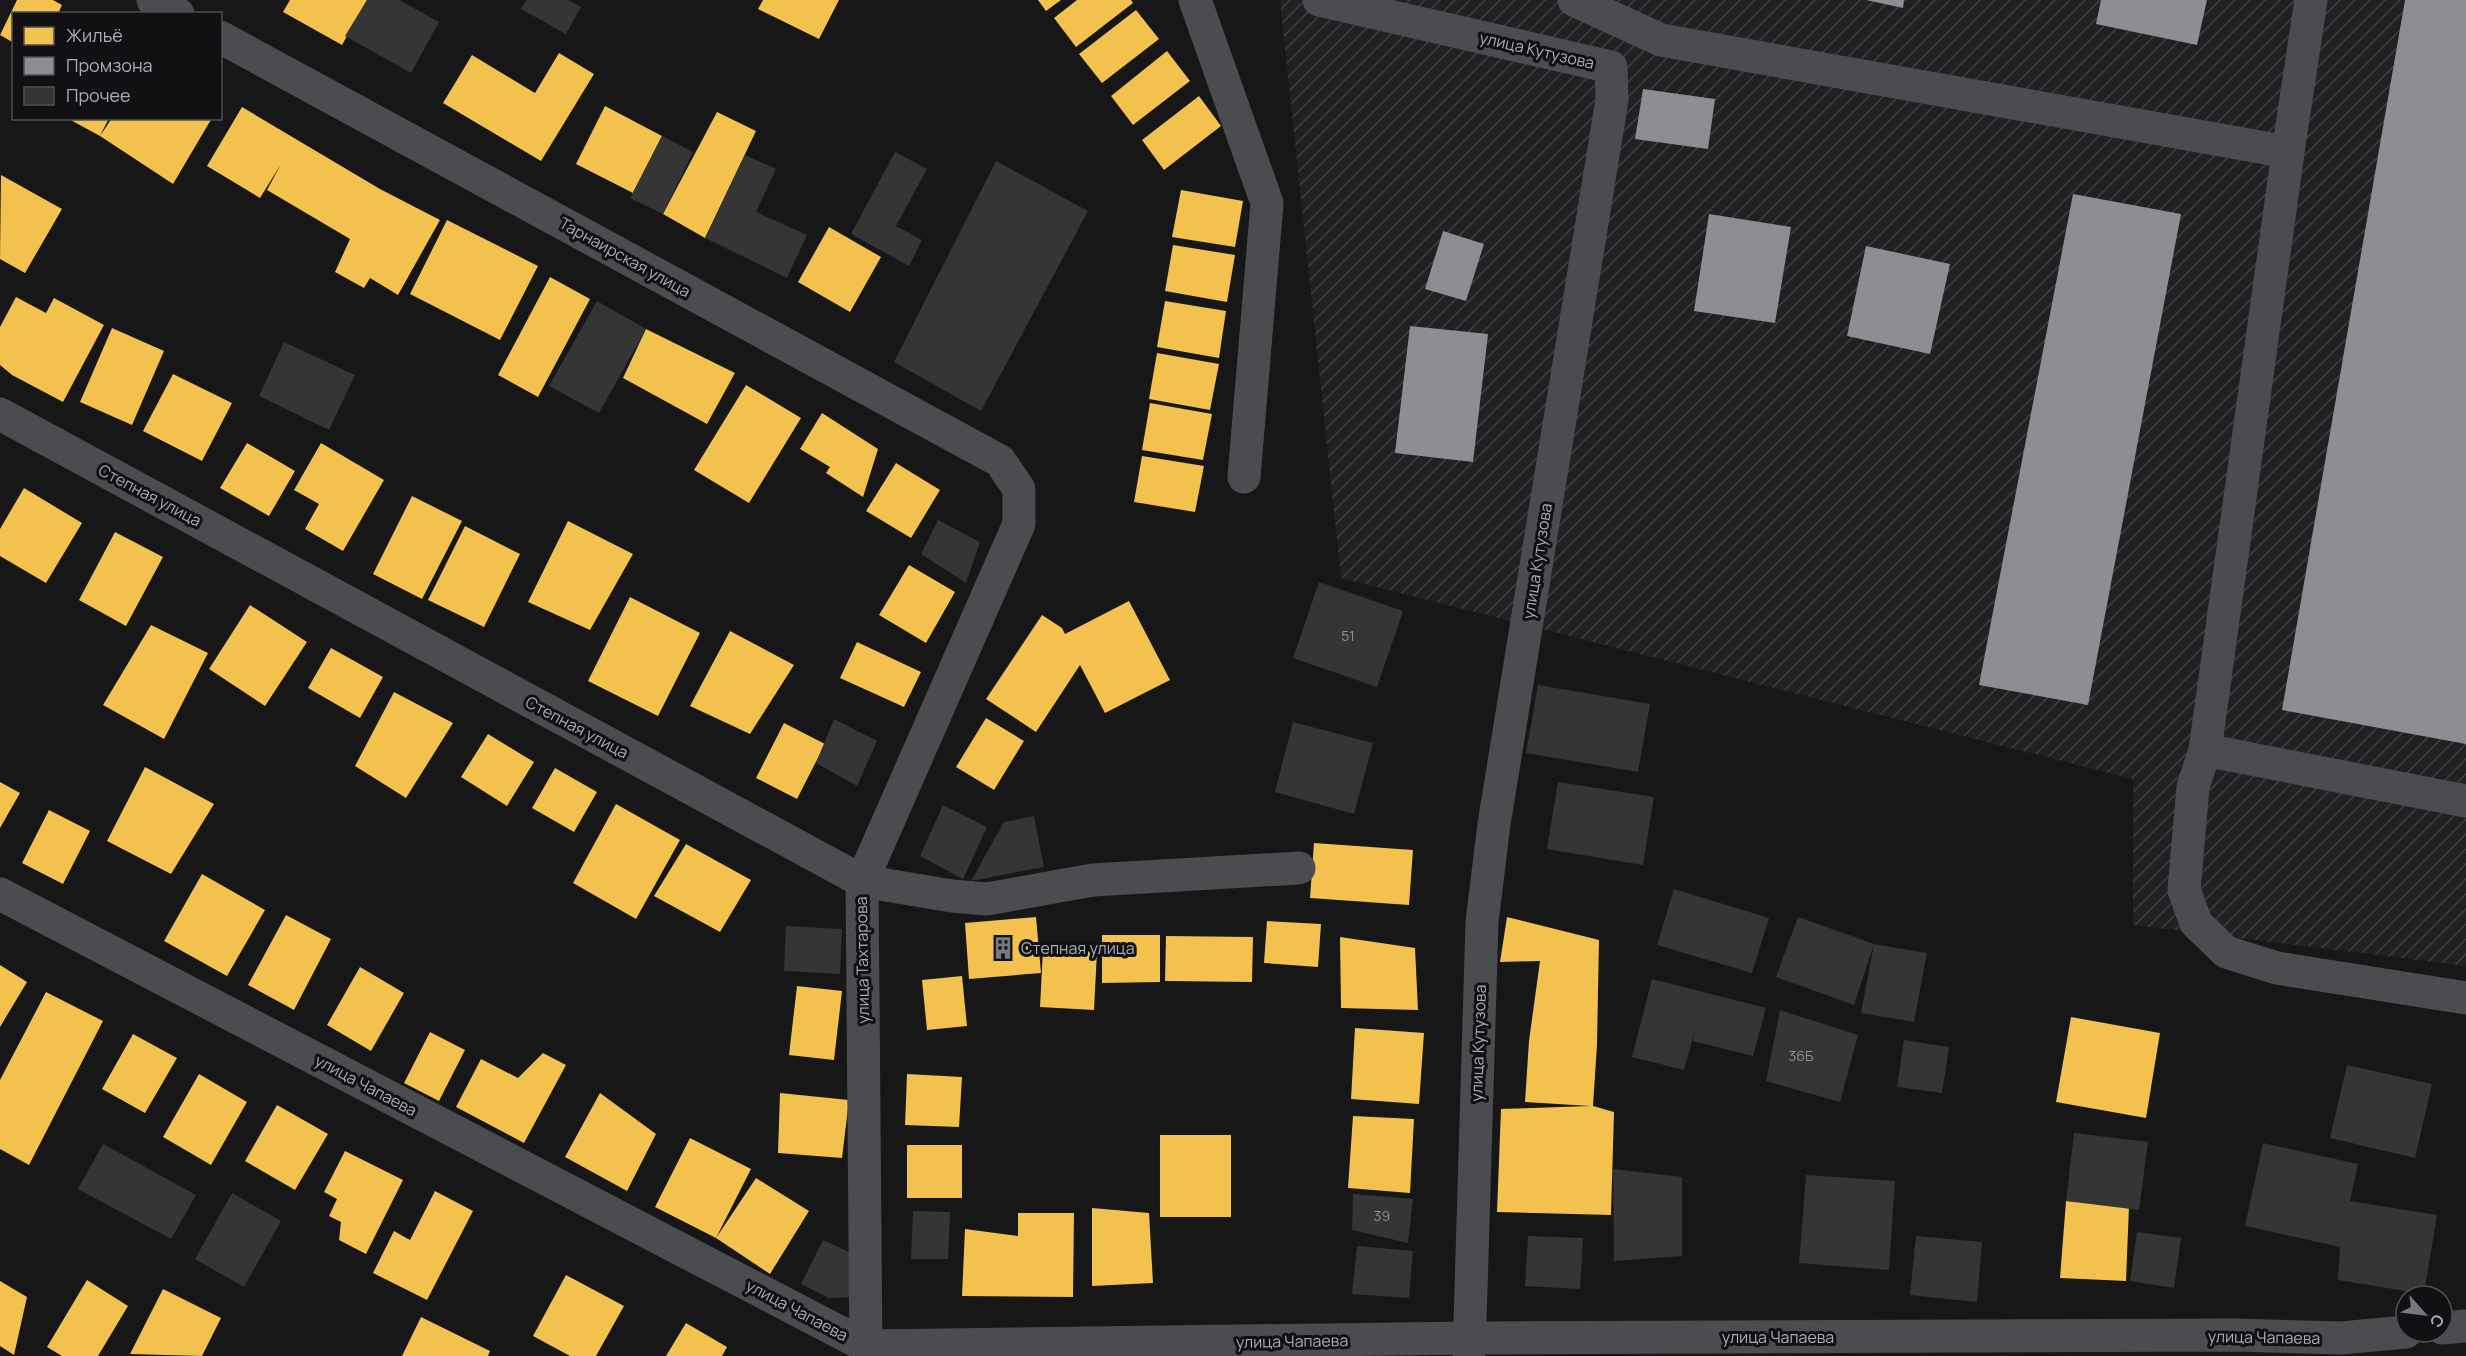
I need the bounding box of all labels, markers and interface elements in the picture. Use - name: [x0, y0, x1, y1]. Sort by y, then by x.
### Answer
- legend: [12, 12, 222, 120]
- text: Жильё: [66, 23, 123, 47]
- street label: улица Кутузова: [1477, 26, 1597, 74]
- text: Промзона: [66, 53, 153, 77]
- text: Прочее: [66, 83, 131, 107]
- street label: Тарнаирская улица: [556, 212, 694, 302]
- street label: Степная улица: [95, 459, 205, 531]
- street label: улица Кутузова: [1517, 501, 1557, 621]
- house number: 51: [1341, 626, 1355, 645]
- street label: Степная улица: [522, 691, 632, 763]
- street label: улица Тахтарова: [850, 896, 874, 1024]
- building icon: Степная улица: [990, 935, 1016, 961]
- place label: Степная улица: [1021, 937, 1135, 959]
- street label: улица Кутузова: [1465, 984, 1491, 1102]
- house number: 36Б: [1789, 1046, 1814, 1065]
- street label: улица Чапаева: [311, 1049, 421, 1121]
- house number: 39: [1374, 1206, 1390, 1225]
- street label: улица Чапаева: [742, 1274, 852, 1346]
- north arrow: [2394, 1284, 2454, 1344]
- text: С: [2425, 1311, 2450, 1332]
- street label: улица Чапаева: [2208, 1325, 2320, 1349]
- street label: улица Чапаева: [1722, 1326, 1834, 1348]
- street label: улица Чапаева: [1236, 1329, 1348, 1353]

